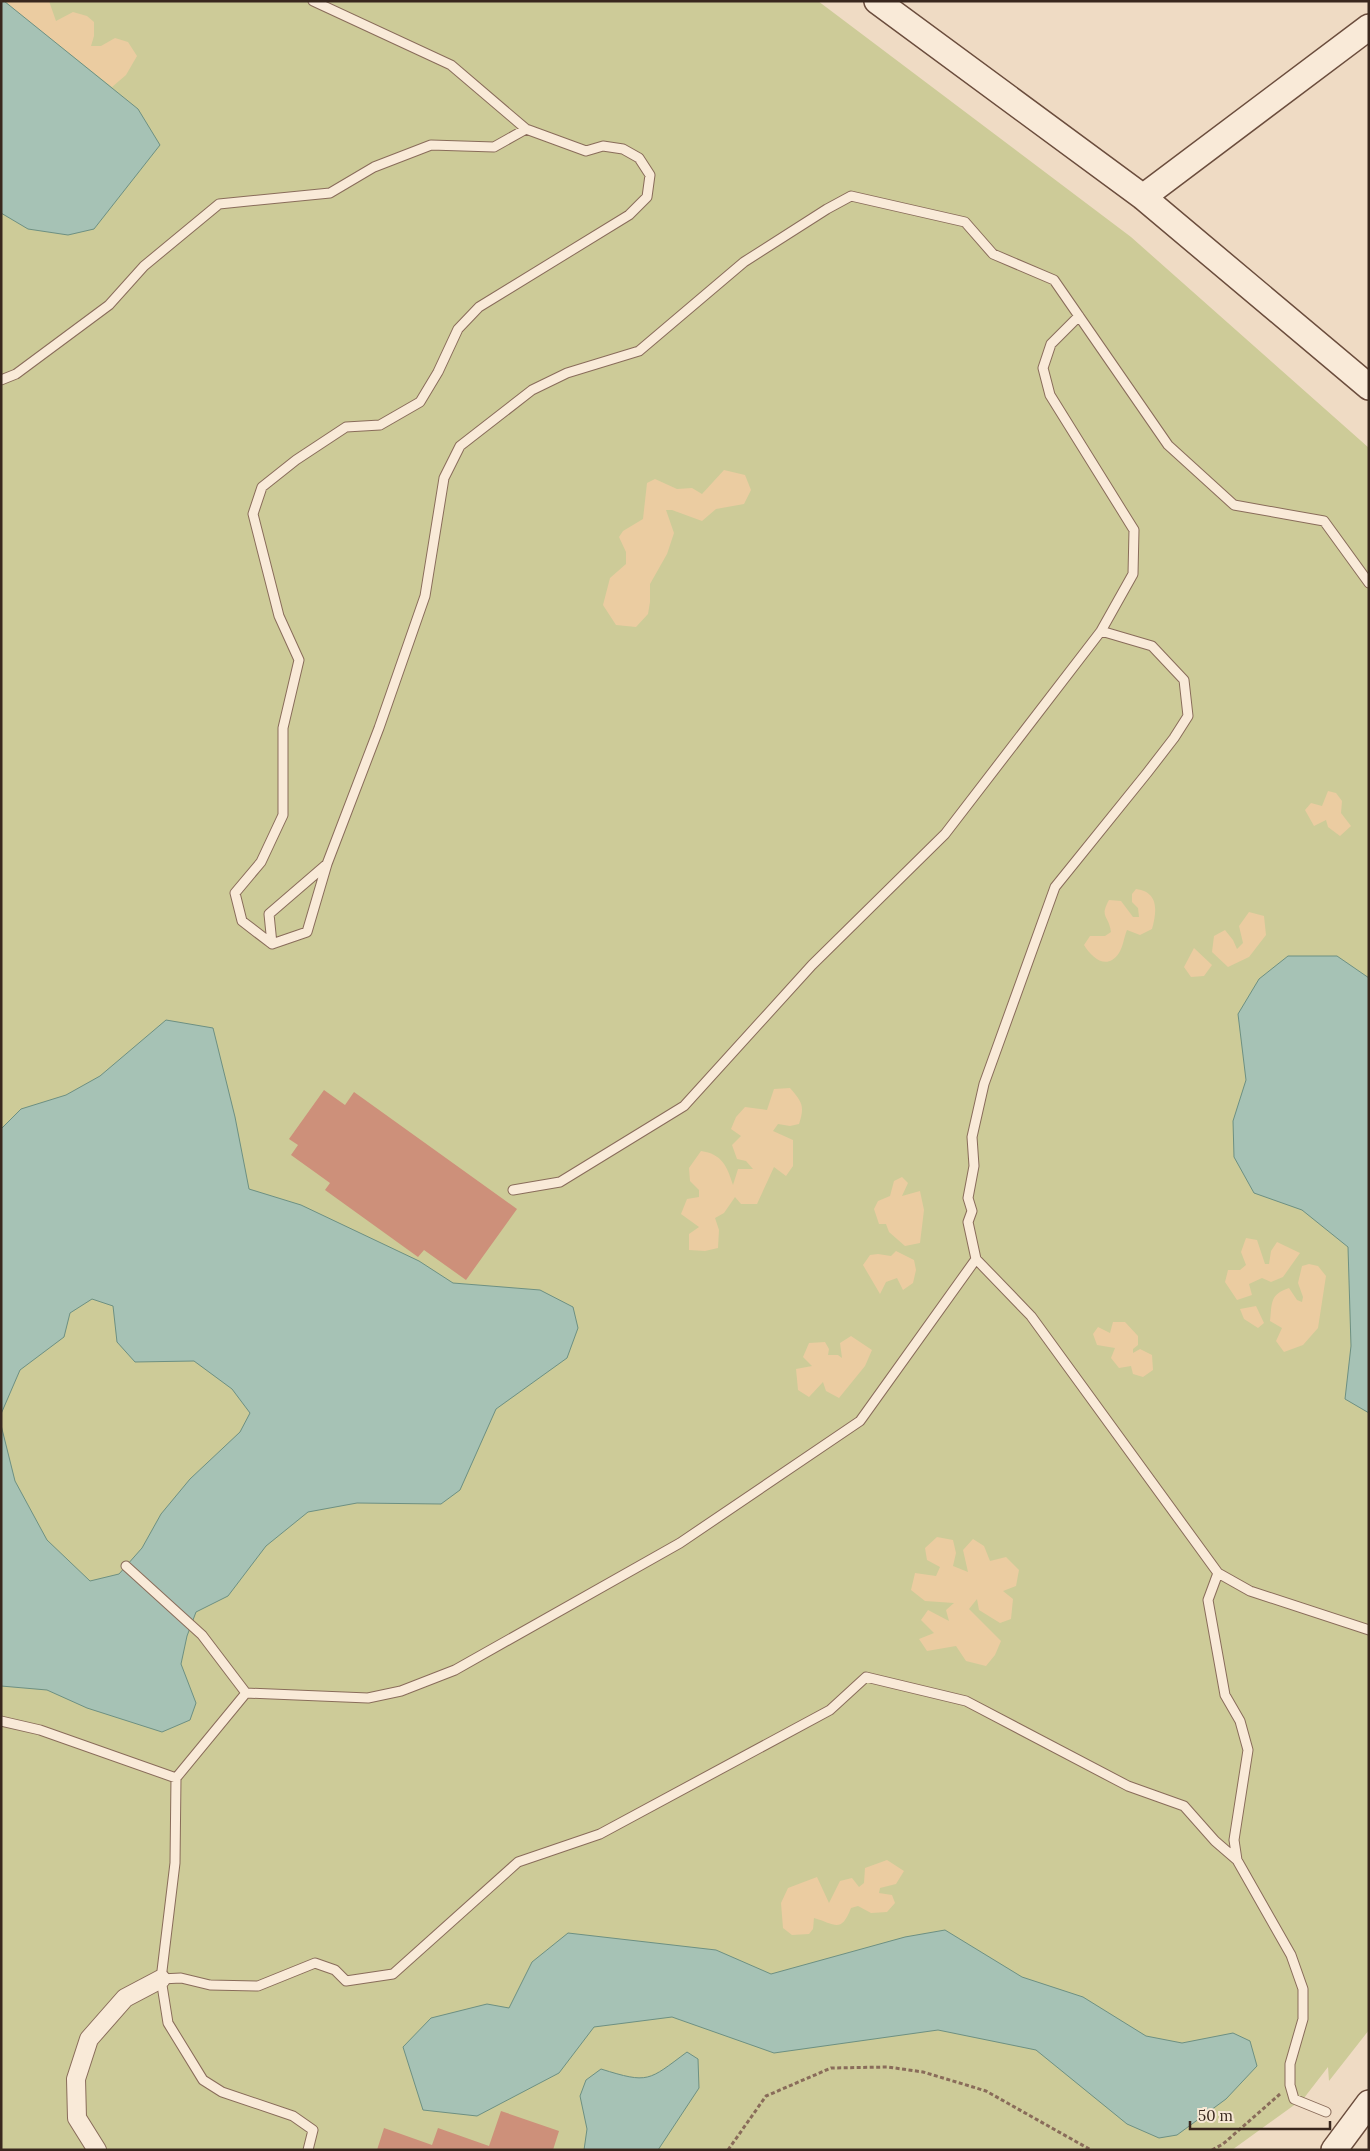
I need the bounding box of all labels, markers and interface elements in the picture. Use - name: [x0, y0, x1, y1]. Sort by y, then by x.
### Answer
- scale bar: [1190, 2098, 1330, 2130]
- text: 50 m: [1198, 2106, 1233, 2125]

